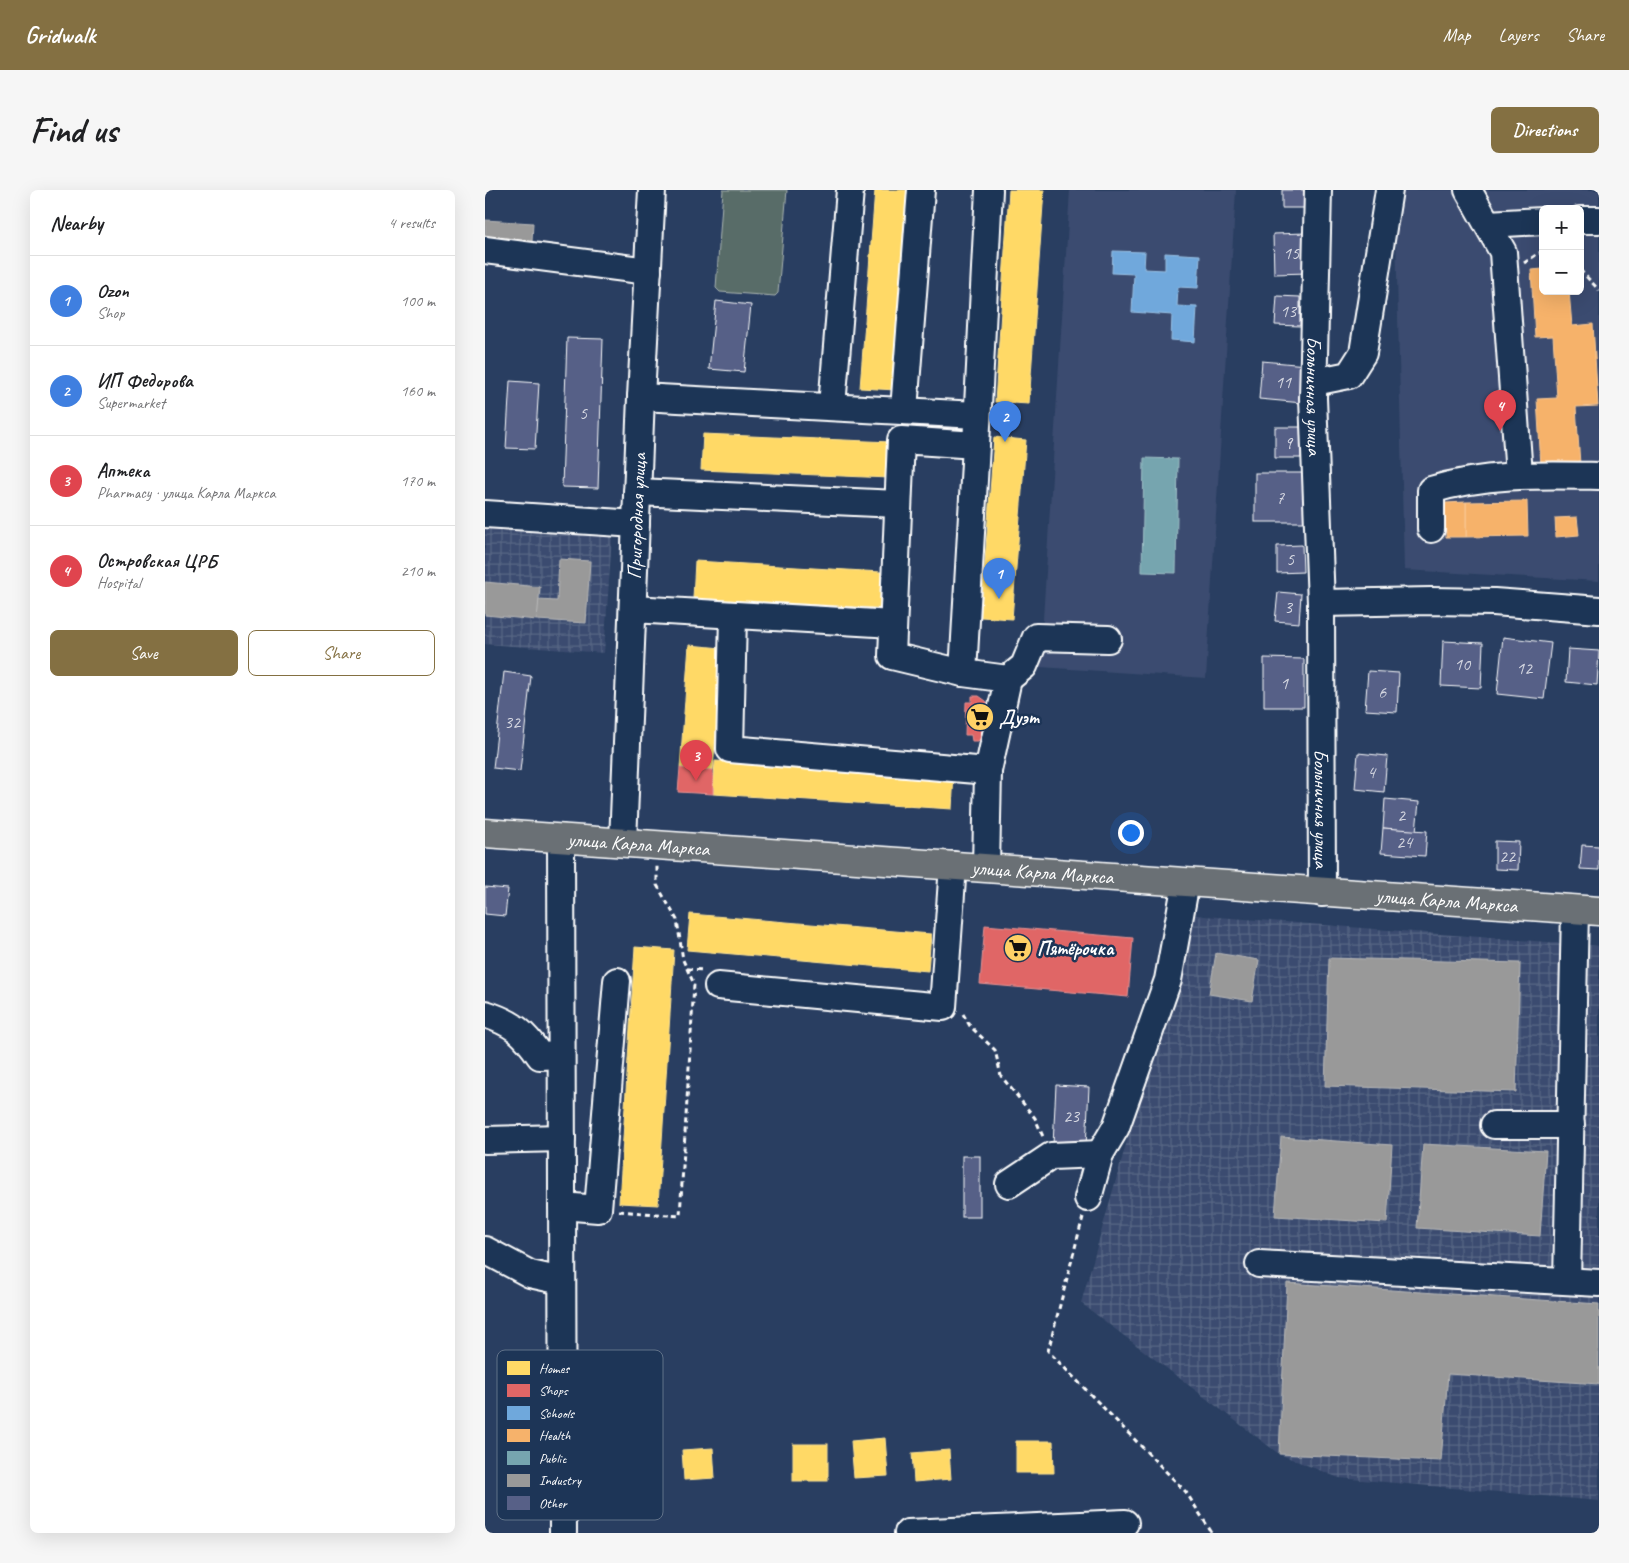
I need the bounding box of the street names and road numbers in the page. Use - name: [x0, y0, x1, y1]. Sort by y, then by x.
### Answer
- street label: Больничная улица: [1300, 336, 1328, 457]
- street label: Пригородная улица: [621, 451, 651, 580]
- street label: Больничная улица: [1309, 749, 1334, 870]
- street label: улица Карла Маркса: [566, 826, 712, 861]
- street label: улица Карла Маркса: [970, 855, 1116, 890]
- street label: улица Карла Маркса: [1374, 883, 1520, 918]

